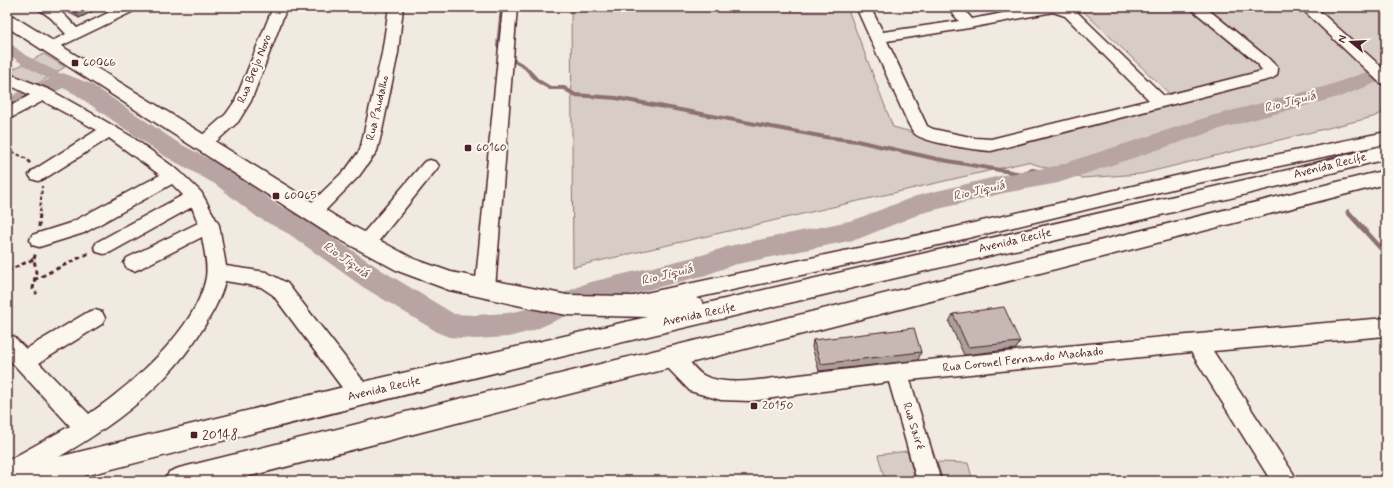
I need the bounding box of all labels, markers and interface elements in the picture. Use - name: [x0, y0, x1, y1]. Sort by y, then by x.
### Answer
- north arrow: [1331, 22, 1371, 62]
- street label: Rua Brejo Novo: [234, 32, 276, 106]
- text: N: [1335, 34, 1350, 45]
- place label: 60066: [83, 55, 116, 71]
- marker: 60066: [70, 58, 80, 68]
- street label: Rua Paudalho: [363, 74, 393, 142]
- water label: Rio Jiquiá: [1262, 87, 1318, 117]
- place label: 60160: [476, 140, 507, 156]
- marker: 60160: [463, 143, 473, 153]
- street label: Avenida Recife: [1292, 149, 1368, 183]
- water label: Rio Jiquiá: [951, 177, 1007, 205]
- place label: 60065: [284, 188, 317, 204]
- marker: 60065: [271, 191, 281, 201]
- street label: Avenida Recife: [977, 225, 1053, 257]
- water label: Rio Jiquiá: [320, 238, 372, 282]
- water label: Rio Jiquiá: [639, 260, 695, 290]
- street label: Avenida Recife: [661, 299, 737, 331]
- street label: Rua Coronel Fernando Machado: [942, 344, 1104, 376]
- street label: Avenida Recife: [346, 373, 422, 405]
- place label: 20150: [762, 398, 794, 414]
- marker: 20150: [749, 401, 759, 411]
- street label: Rua Sairé: [898, 401, 928, 452]
- place label: 20148: [202, 426, 238, 444]
- marker: 20148: [189, 430, 199, 440]

